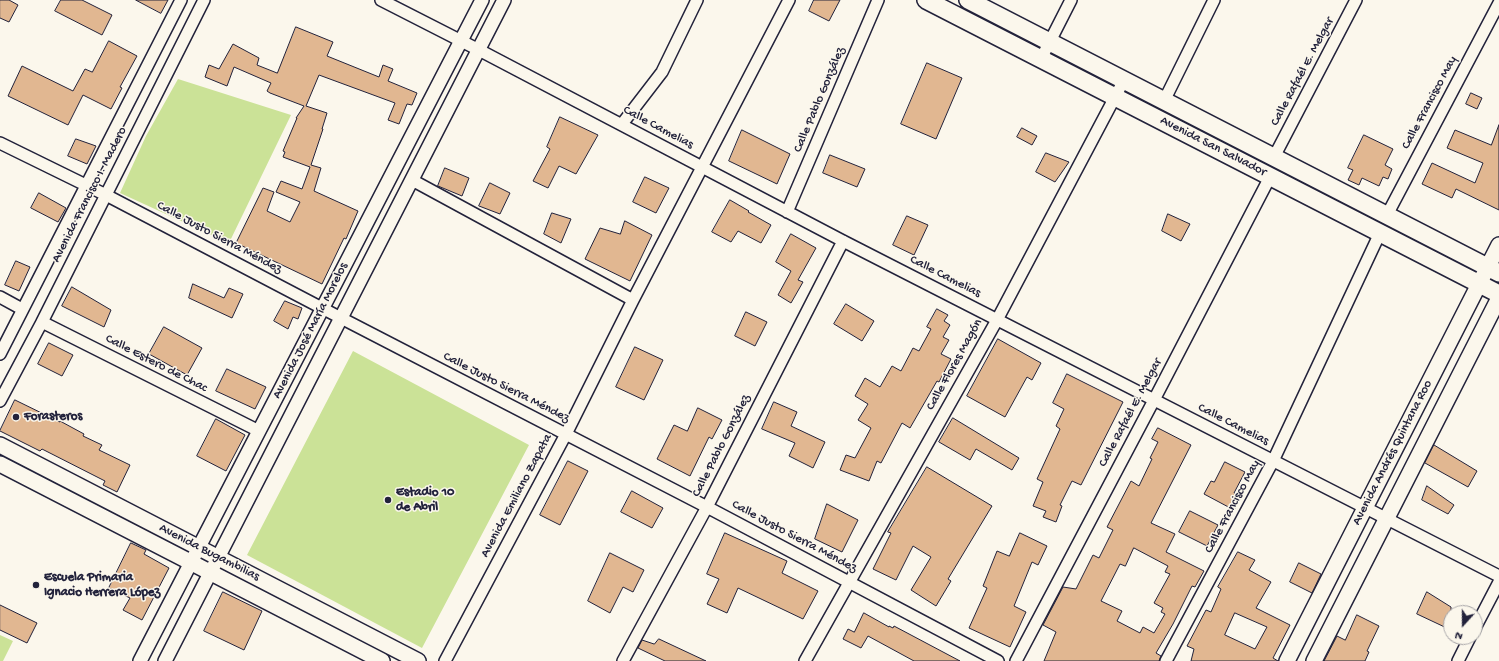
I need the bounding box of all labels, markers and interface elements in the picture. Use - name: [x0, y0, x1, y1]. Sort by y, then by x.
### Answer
- street label: Calle Rafaél E. Melgar: [1268, 15, 1338, 129]
- street label: Calle Pablo González: [791, 45, 849, 155]
- street label: Calle Francisco May: [1399, 54, 1461, 152]
- street label: Calle Camelias: [620, 103, 696, 153]
- street label: Avenida San Salvador: [1157, 113, 1269, 181]
- street label: Avenida Francisco I. Madero: [49, 125, 131, 265]
- street label: Calle Justo Sierra Méndez: [154, 198, 284, 278]
- street label: Calle Camelias: [907, 252, 983, 302]
- street label: Avenida José María Morelos: [270, 260, 352, 402]
- street label: Calle Flores Magón: [924, 317, 986, 413]
- street label: Calle Estero de Chac: [102, 332, 210, 396]
- street label: Calle Justo Sierra Méndez: [440, 349, 572, 427]
- street label: Calle Rafaél E. Melgar: [1096, 356, 1166, 470]
- street label: Avenida Andrés Quintana Roo: [1350, 378, 1436, 528]
- street label: Calle Pablo González: [689, 392, 755, 500]
- street label: Calle Camelias: [1195, 400, 1271, 450]
- place label: Forasteros: [24, 409, 82, 425]
- marker: Forasteros: [11, 412, 21, 422]
- street label: Avenida Emiliano Zapata: [478, 431, 556, 561]
- street label: Calle Francisco May: [1202, 458, 1264, 556]
- place label: Estadio 10 de Abril: [396, 485, 454, 516]
- marker: Estadio 10 de Abril: [383, 495, 393, 505]
- street label: Calle Justo Sierra Méndez: [729, 497, 859, 577]
- street label: Avenida Bugambilias: [156, 521, 262, 585]
- place label: Escuela Primaria Ignacio Herrera López: [44, 570, 160, 601]
- marker: Escuela Primaria Ignacio Herrera López: [31, 580, 41, 590]
- north arrow: [1443, 605, 1483, 645]
- text: N: [1454, 628, 1465, 642]

